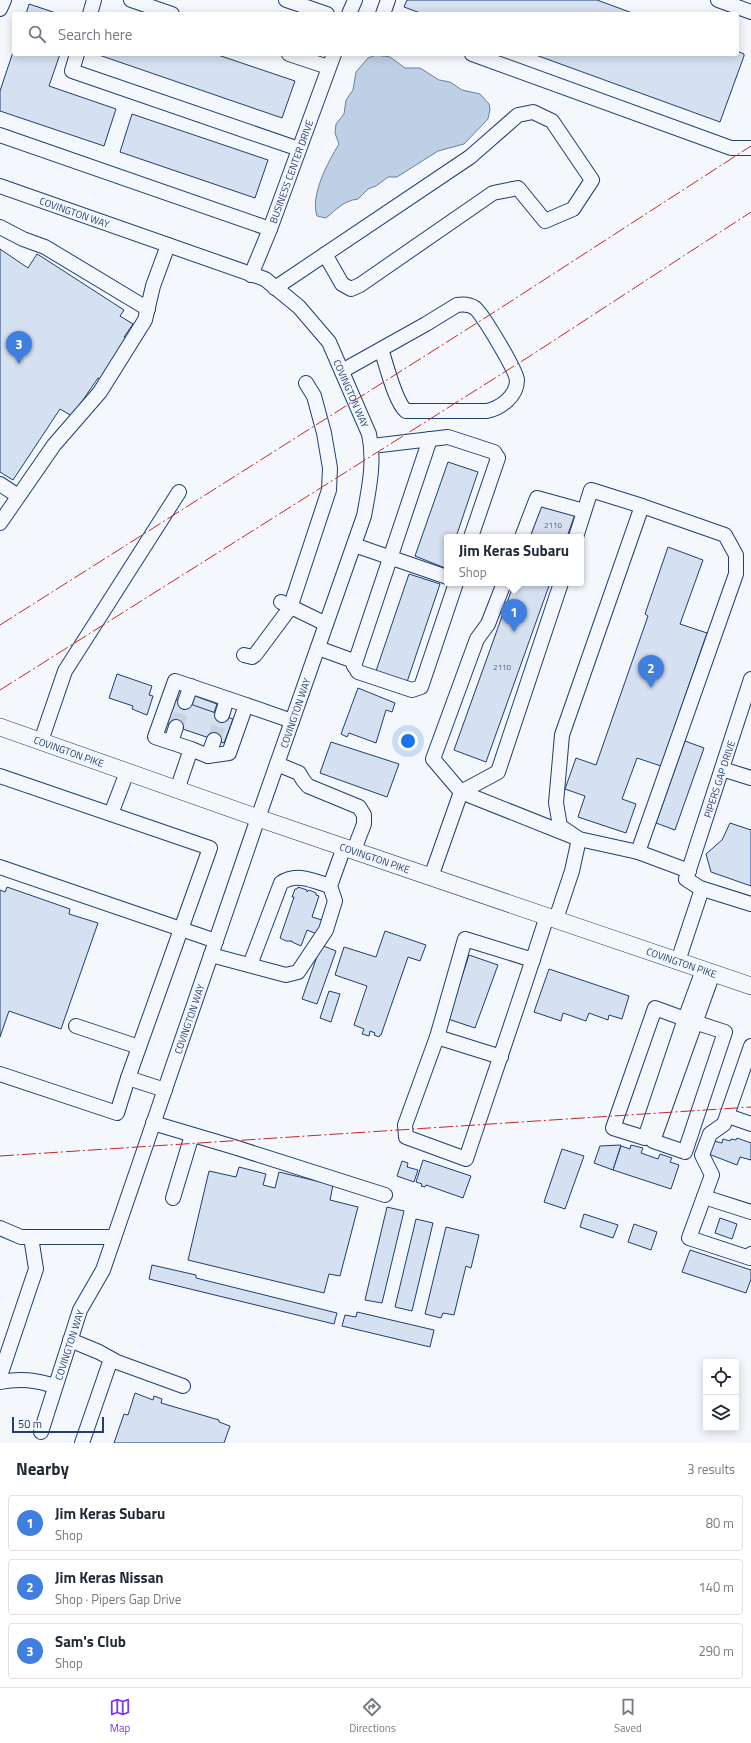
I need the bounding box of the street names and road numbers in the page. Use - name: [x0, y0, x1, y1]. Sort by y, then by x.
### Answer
- street label: BUSINESS CENTER DRIVE: [266, 117, 317, 226]
- street label: COVINGTON WAY: [37, 193, 112, 232]
- street label: COVINGTON WAY: [329, 357, 373, 431]
- street label: COVINGTON WAY: [276, 676, 315, 750]
- street label: COVINGTON PIKE: [32, 732, 106, 771]
- street label: PIPERS GAP DRIVE: [700, 738, 739, 820]
- street label: COVINGTON PIKE: [338, 839, 412, 877]
- street label: COVINGTON PIKE: [644, 944, 719, 982]
- street label: COVINGTON WAY: [170, 982, 209, 1056]
- street label: COVINGTON WAY: [51, 1307, 88, 1382]

